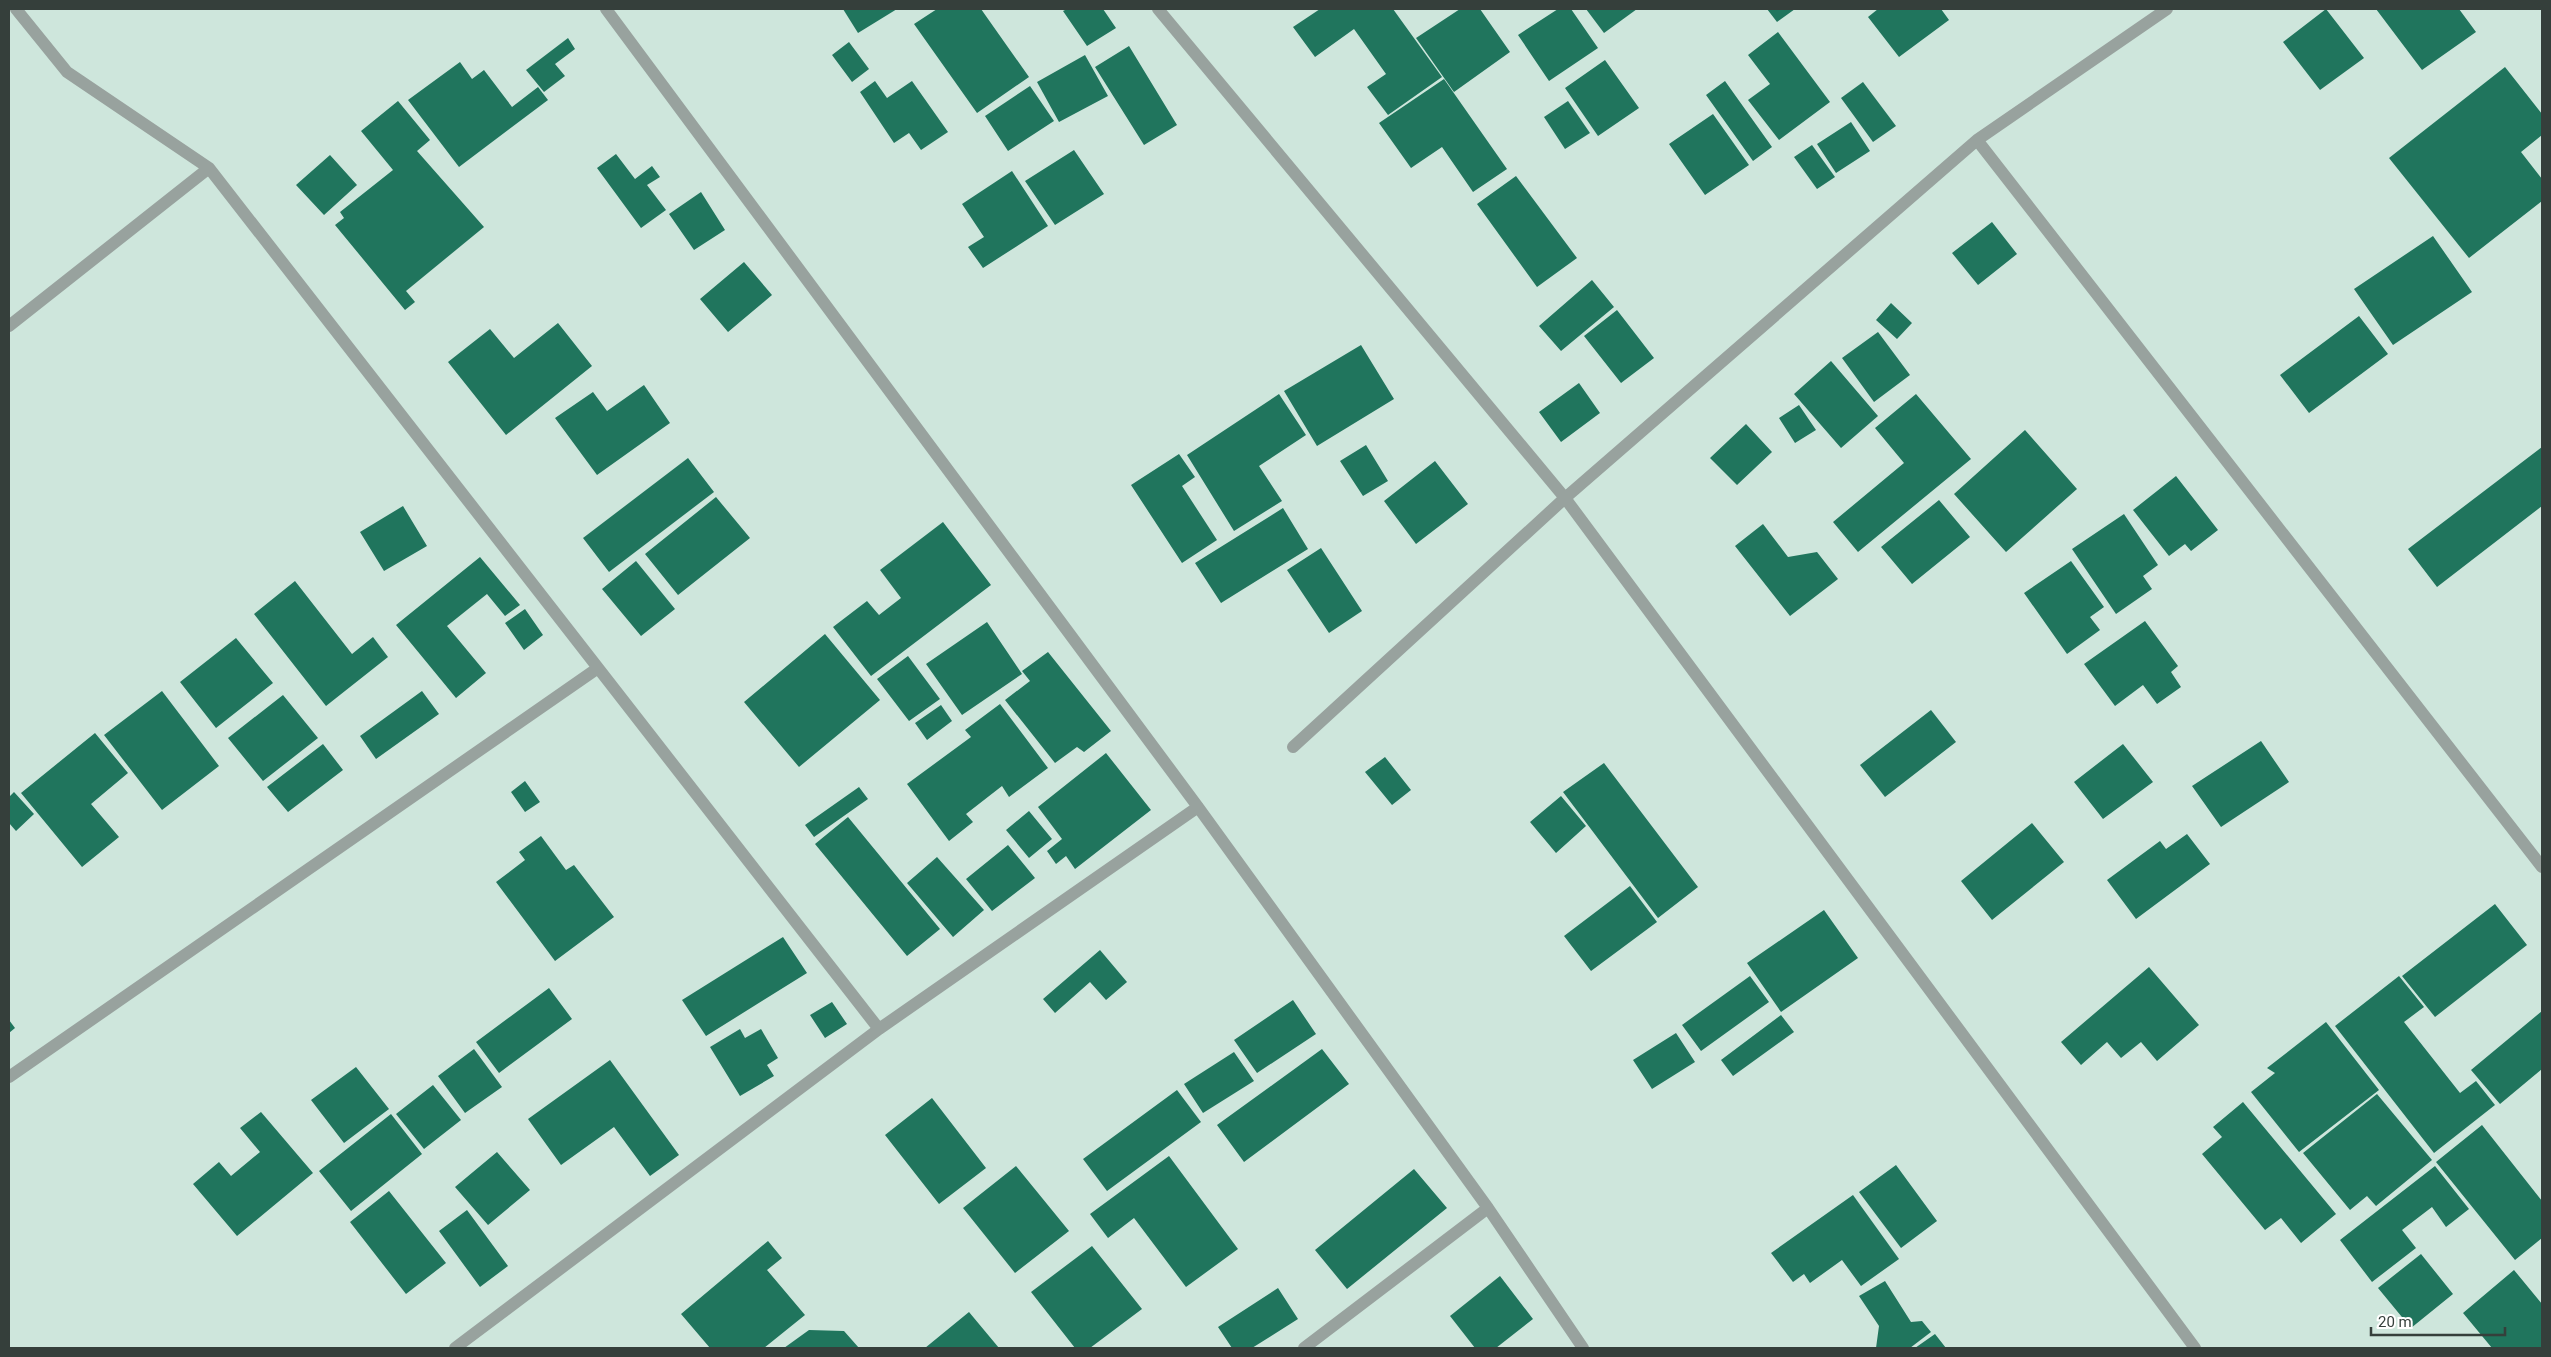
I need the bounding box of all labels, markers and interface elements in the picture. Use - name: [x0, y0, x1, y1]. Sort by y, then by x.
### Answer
- scale bar: [2371, 1304, 2505, 1336]
- text: 20 m: [2378, 1313, 2412, 1331]

